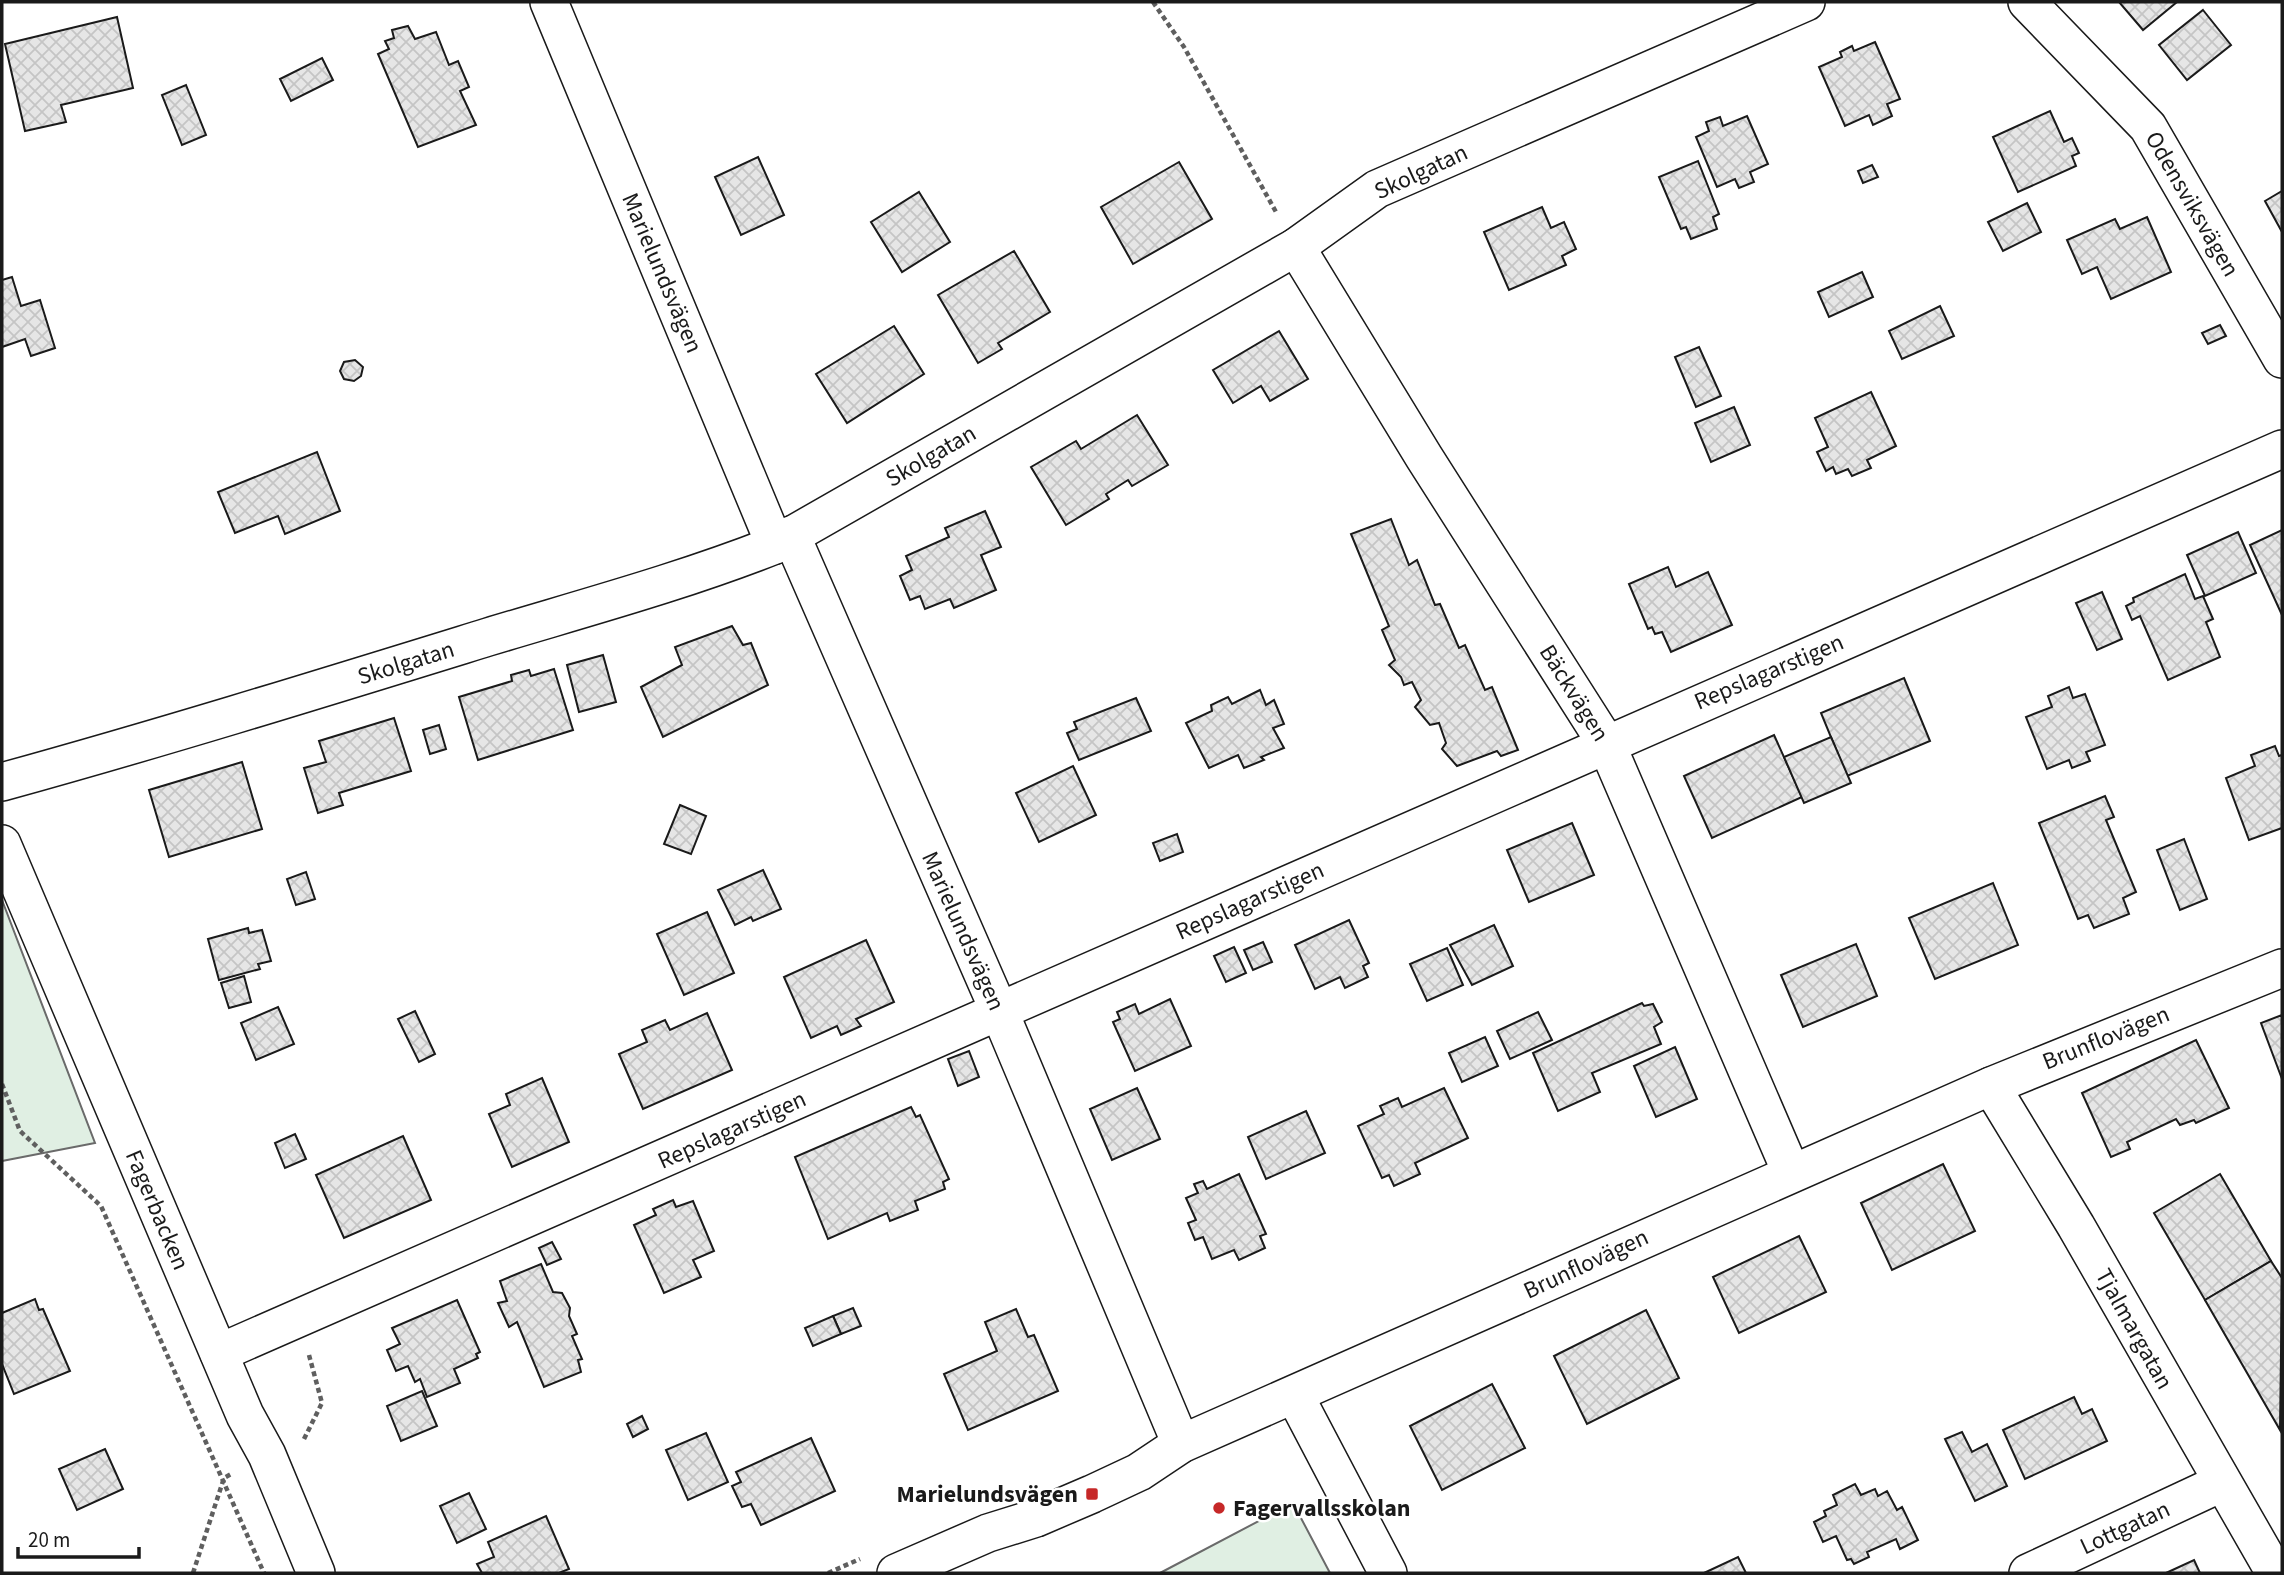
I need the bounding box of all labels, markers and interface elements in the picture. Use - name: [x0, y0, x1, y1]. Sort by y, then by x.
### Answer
- street label: Odensviksvägen: [2136, 125, 2248, 283]
- street label: Skolgatan: [1368, 135, 1474, 209]
- street label: Marielundsvägen: [612, 187, 712, 359]
- street label: Skolgatan: [879, 416, 983, 496]
- street label: Repslagarstigen: [1689, 625, 1849, 719]
- street label: Skolgatan: [353, 632, 459, 694]
- street label: Bäckvägen: [1530, 638, 1618, 748]
- street label: Marielundsvägen: [912, 846, 1014, 1016]
- street label: Repslagarstigen: [1170, 853, 1330, 949]
- street label: Brunflovägen: [2037, 997, 2175, 1079]
- street label: Repslagarstigen: [652, 1082, 812, 1178]
- street label: Fagerbacken: [116, 1144, 198, 1276]
- street label: Brunflovägen: [1518, 1220, 1654, 1308]
- street label: Tjalmargatan: [2086, 1262, 2182, 1396]
- place label: Marielundsvägen: [897, 1477, 1078, 1512]
- marker: Marielundsvägen: [1084, 1486, 1100, 1502]
- place label: Fagervallsskolan: [1233, 1491, 1411, 1526]
- street label: Lottgatan: [2074, 1492, 2176, 1564]
- marker: Fagervallsskolan: [1211, 1500, 1227, 1516]
- scale bar: [18, 1516, 138, 1560]
- text: 20 m: [28, 1525, 70, 1555]

